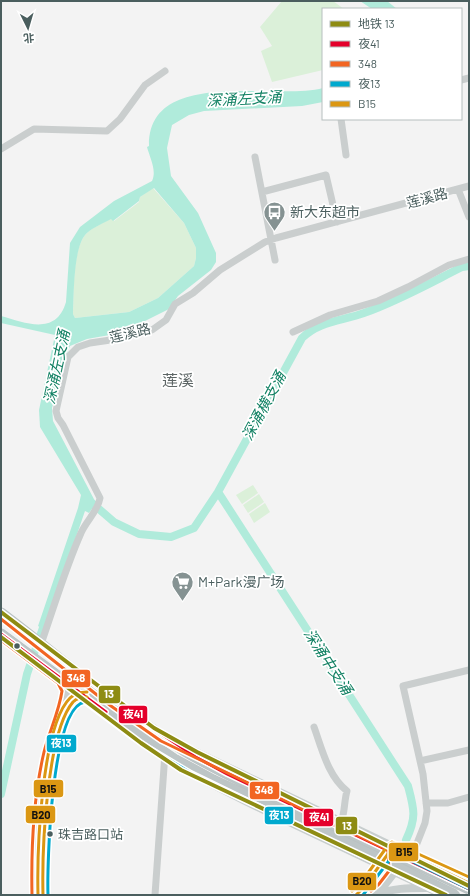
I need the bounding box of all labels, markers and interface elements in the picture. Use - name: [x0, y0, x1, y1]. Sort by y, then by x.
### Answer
- north arrow: [8, 8, 48, 48]
- legend: [322, 8, 462, 120]
- text: 地铁 13: [358, 16, 395, 30]
- text: 北: [23, 32, 35, 45]
- text: 夜41: [358, 36, 380, 50]
- text: 348: [358, 56, 377, 70]
- text: 夜13: [358, 76, 380, 90]
- water label: 深涌左支涌: [206, 87, 284, 109]
- text: B15: [358, 96, 376, 110]
- street label: 莲溪路: [404, 184, 449, 211]
- bus stop icon: 新大东超市: [262, 199, 288, 232]
- place label: 新大东超市: [290, 203, 360, 220]
- street label: 莲溪路: [107, 319, 152, 346]
- water label: 深涌左支涌: [39, 326, 73, 405]
- water label: 深涌横支涌: [238, 366, 290, 443]
- district label: 莲溪: [162, 370, 194, 389]
- supermarket icon: M+Park漫广场: [170, 569, 196, 602]
- place label: M+Park漫广场: [198, 573, 285, 590]
- water label: 深涌中支涌: [301, 625, 358, 699]
- unlabelled marker: [12, 641, 22, 651]
- line badge: 348: [61, 669, 91, 688]
- text: 348: [67, 671, 85, 684]
- line badge: 13: [98, 685, 121, 704]
- text: 13: [104, 687, 114, 700]
- line badge: 夜41: [118, 705, 148, 724]
- text: 夜41: [123, 707, 143, 720]
- line badge: 夜13: [46, 734, 77, 753]
- text: 夜13: [51, 736, 71, 749]
- line badge: B15: [33, 779, 64, 798]
- line badge: 348: [249, 781, 280, 800]
- text: B15: [40, 782, 56, 795]
- text: 348: [255, 783, 273, 796]
- line badge: B20: [25, 805, 56, 824]
- line badge: 夜13: [264, 806, 294, 825]
- text: B20: [31, 808, 51, 821]
- text: 夜13: [269, 808, 289, 821]
- line badge: 夜41: [303, 808, 334, 827]
- text: 夜41: [309, 810, 329, 823]
- line badge: 13: [335, 816, 358, 835]
- text: 13: [342, 819, 352, 832]
- place label: 珠吉路口站: [58, 826, 123, 842]
- marker: 珠吉路口站: [45, 829, 55, 839]
- line badge: B15: [388, 842, 419, 862]
- text: B15: [396, 845, 412, 858]
- line badge: B20: [347, 872, 377, 891]
- text: B20: [352, 874, 372, 887]

